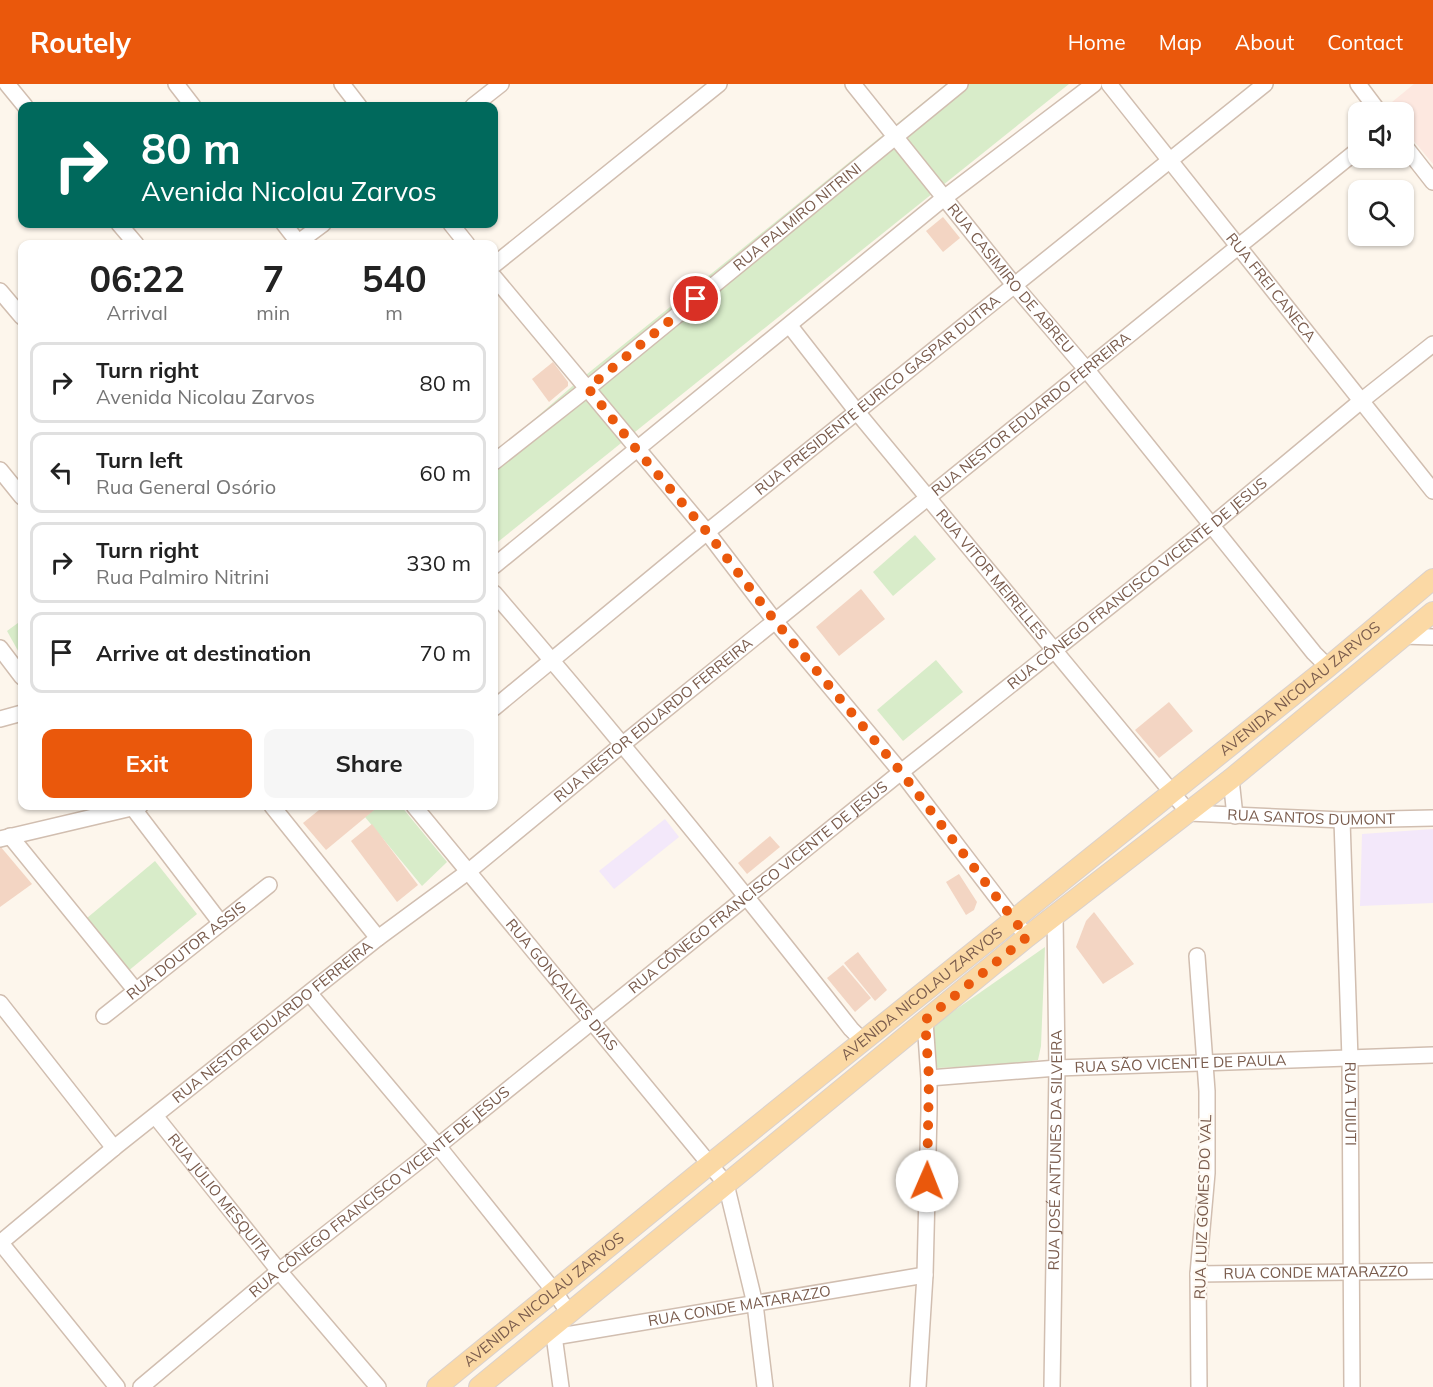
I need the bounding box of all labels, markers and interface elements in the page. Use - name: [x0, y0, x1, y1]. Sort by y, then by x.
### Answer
- text: Routely: [30, 25, 131, 60]
- text: Home: [1068, 29, 1126, 55]
- text: Map: [1159, 29, 1202, 55]
- text: About: [1235, 29, 1294, 55]
- text: Contact: [1327, 29, 1403, 55]
- map controls: [1348, 102, 1414, 246]
- button: sound: [1348, 102, 1414, 168]
- text: 80 m: [141, 122, 241, 175]
- icon: right: [42, 126, 120, 204]
- street label: RUA PALMIRO NITRINI: [729, 158, 865, 275]
- text: Avenida Nicolau Zarvos: [141, 174, 437, 208]
- button: search: [1348, 180, 1414, 246]
- street label: RUA CASIMIRO DE ABREU: [943, 199, 1078, 357]
- street label: RUA FREI CANECA: [1222, 229, 1320, 345]
- text: 06:22: [89, 256, 185, 301]
- text: 7: [262, 256, 284, 301]
- text: 540: [362, 256, 427, 301]
- pin: [670, 273, 721, 324]
- icon: arrive: [679, 282, 712, 315]
- street label: RUA PRESIDENTE EURICO GASPAR DUTRA: [751, 291, 1004, 499]
- text: Arrival: [107, 300, 168, 325]
- text: min: [256, 300, 290, 325]
- text: m: [385, 300, 403, 325]
- street label: RUA NESTOR EDUARDO FERREIRA: [927, 328, 1134, 500]
- text: Turn right: [96, 356, 199, 384]
- icon: right: [45, 366, 78, 399]
- text: 80 m: [420, 369, 471, 397]
- text: Avenida Nicolau Zarvos: [96, 384, 315, 409]
- text: Turn left: [96, 446, 183, 474]
- icon: left: [45, 456, 78, 489]
- text: 60 m: [420, 459, 471, 487]
- street label: RUA CÔNEGO FRANCISCO VICENTE DE JESUS: [1003, 473, 1271, 693]
- text: Rua General Osório: [96, 474, 276, 499]
- street label: RUA VITOR MEIRELLES: [932, 505, 1052, 643]
- text: Turn right: [96, 536, 199, 564]
- icon: right: [45, 546, 78, 579]
- text: 330 m: [406, 549, 471, 577]
- text: Rua Palmiro Nitrini: [96, 564, 269, 589]
- street label: AVENIDA NICOLAU ZARVOS: [1215, 617, 1384, 760]
- street label: RUA NESTOR EDUARDO FERREIRA: [550, 633, 756, 806]
- icon: arrive: [45, 636, 78, 669]
- text: Arrive at destination: [96, 639, 311, 667]
- text: 70 m: [420, 639, 471, 667]
- button: Exit: [42, 729, 252, 798]
- button: Share: [264, 729, 474, 798]
- street label: RUA CÔNEGO FRANCISCO VICENTE DE JESUS: [624, 777, 891, 997]
- street label: RUA SANTOS DUMONT: [1227, 805, 1395, 829]
- street label: RUA DOUTOR ASSIS: [122, 897, 249, 1004]
- street label: RUA GONÇALVES DIAS: [502, 915, 622, 1055]
- street label: AVENIDA NICOLAU ZARVOS: [837, 923, 1006, 1064]
- street label: RUA NESTOR EDUARDO FERREIRA: [168, 936, 376, 1107]
- street label: RUA JOSÉ ANTUNES DA SILVEIRA: [1044, 1030, 1066, 1271]
- street label: RUA SÃO VICENTE DE PAULA: [1074, 1050, 1287, 1076]
- street label: RUA TUIUTI: [1341, 1062, 1361, 1146]
- street label: RUA CÔNEGO FRANCISCO VICENTE DE JESUS: [245, 1082, 513, 1301]
- street label: RUA LUIZ GOMES DO VAL: [1190, 1114, 1215, 1300]
- street label: RUA JÚLIO MESQUITA: [164, 1130, 276, 1263]
- position arrow: [895, 1149, 959, 1213]
- street label: AVENIDA NICOLAU ZARVOS: [459, 1228, 628, 1371]
- street label: RUA CONDE MATARAZZO: [1223, 1261, 1409, 1283]
- street label: RUA CONDE MATARAZZO: [647, 1281, 832, 1330]

